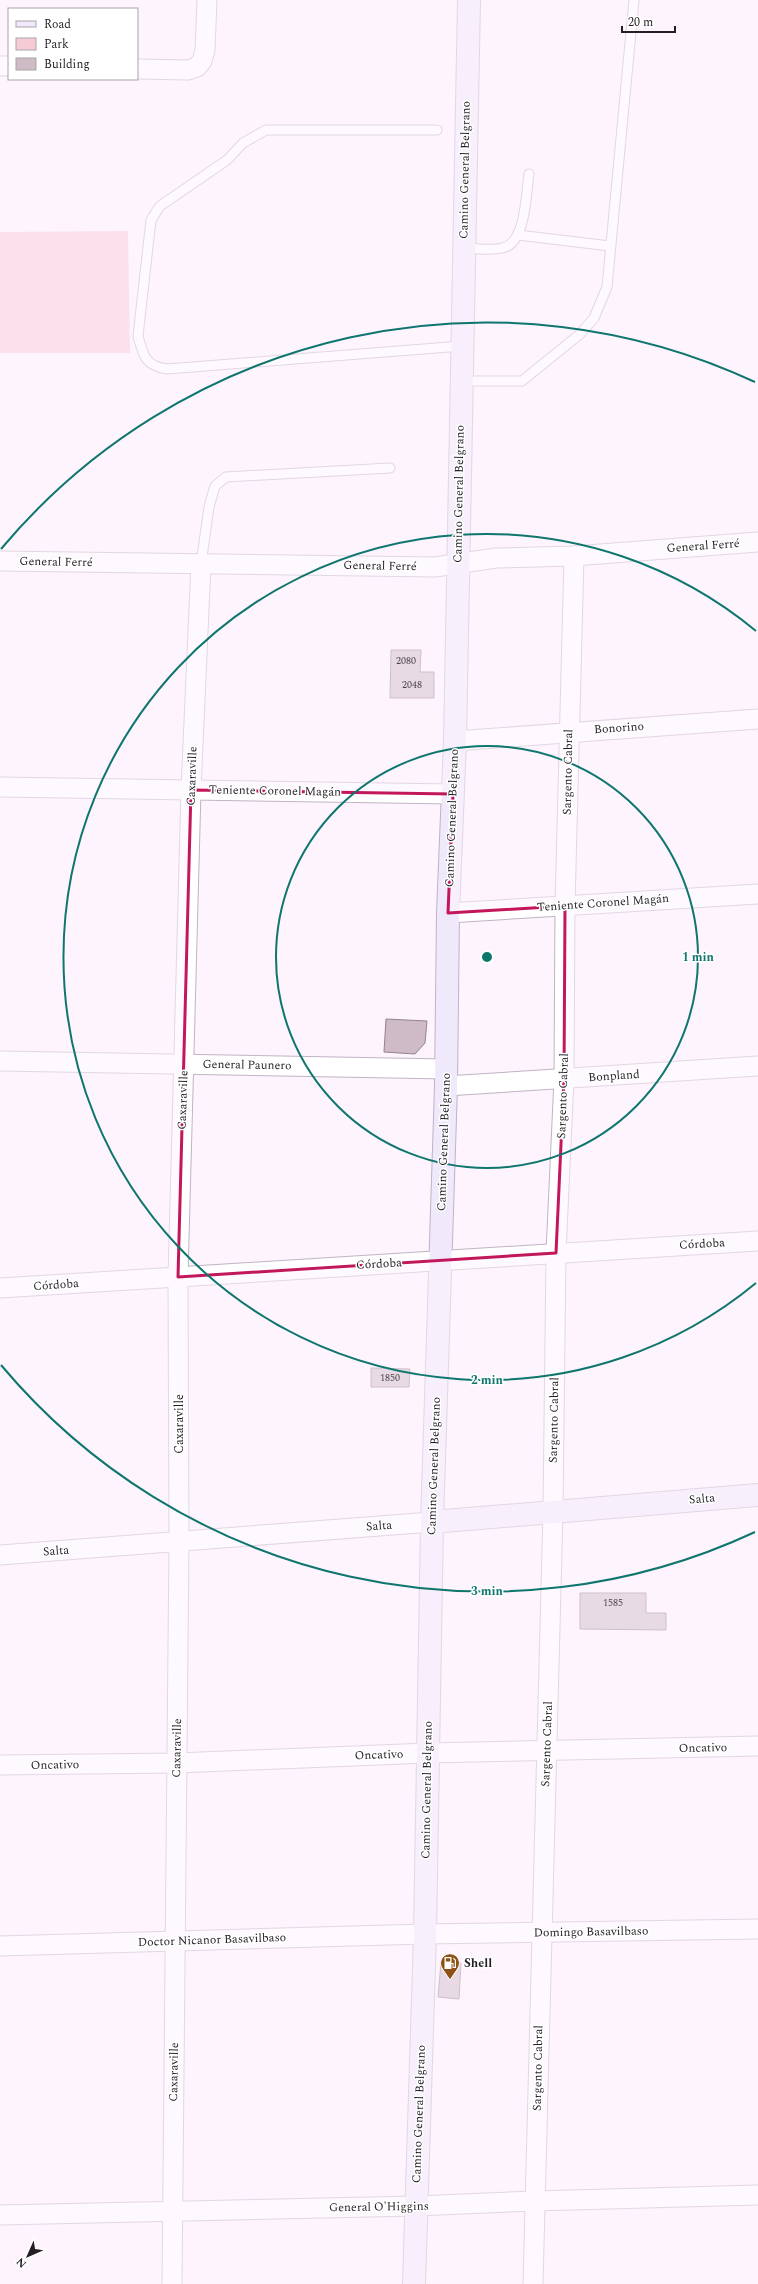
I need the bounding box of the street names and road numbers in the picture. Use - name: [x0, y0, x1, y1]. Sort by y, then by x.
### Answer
- street label: Camino General Belgrano: [454, 101, 476, 239]
- street label: Camino General Belgrano: [448, 425, 470, 563]
- street label: General Ferré: [666, 534, 740, 558]
- street label: General Ferré: [19, 552, 93, 572]
- street label: General Ferré: [343, 556, 417, 576]
- street label: Bonorino: [593, 717, 645, 739]
- street label: Sargento Cabral: [558, 729, 578, 815]
- street label: Caxaraville: [181, 746, 203, 806]
- street label: Camino General Belgrano: [440, 749, 464, 887]
- street label: Teniente Coronel Magán: [209, 780, 341, 802]
- street label: Teniente Coronel Magán: [536, 889, 670, 917]
- street label: Sargento Cabral: [552, 1053, 574, 1139]
- street label: General Paunero: [202, 1055, 292, 1075]
- street label: Bonpland: [588, 1065, 641, 1087]
- street label: Caxaraville: [172, 1070, 194, 1130]
- street label: Camino General Belgrano: [432, 1073, 456, 1211]
- street label: Córdoba: [679, 1233, 725, 1255]
- street label: Córdoba: [356, 1253, 402, 1275]
- street label: Córdoba: [33, 1274, 80, 1296]
- street label: Sargento Cabral: [544, 1377, 564, 1463]
- street label: Caxaraville: [170, 1394, 189, 1454]
- street label: Camino General Belgrano: [422, 1397, 446, 1535]
- street label: Salta: [688, 1488, 716, 1510]
- street label: Salta: [365, 1516, 393, 1536]
- street label: Salta: [42, 1541, 70, 1561]
- street label: Sargento Cabral: [536, 1701, 558, 1787]
- street label: Caxaraville: [167, 1718, 187, 1778]
- street label: Camino General Belgrano: [416, 1721, 438, 1859]
- street label: Oncativo: [679, 1738, 727, 1758]
- street label: Oncativo: [354, 1745, 404, 1765]
- street label: Oncativo: [31, 1755, 79, 1775]
- street label: Domingo Basavilbaso: [533, 1921, 649, 1943]
- street label: Doctor Nicanor Basavilbaso: [137, 1928, 287, 1952]
- street label: Sargento Cabral: [528, 2025, 548, 2111]
- street label: Caxaraville: [164, 2042, 184, 2102]
- street label: Camino General Belgrano: [407, 2045, 431, 2183]
- street label: General O'Higgins: [329, 2197, 429, 2217]

